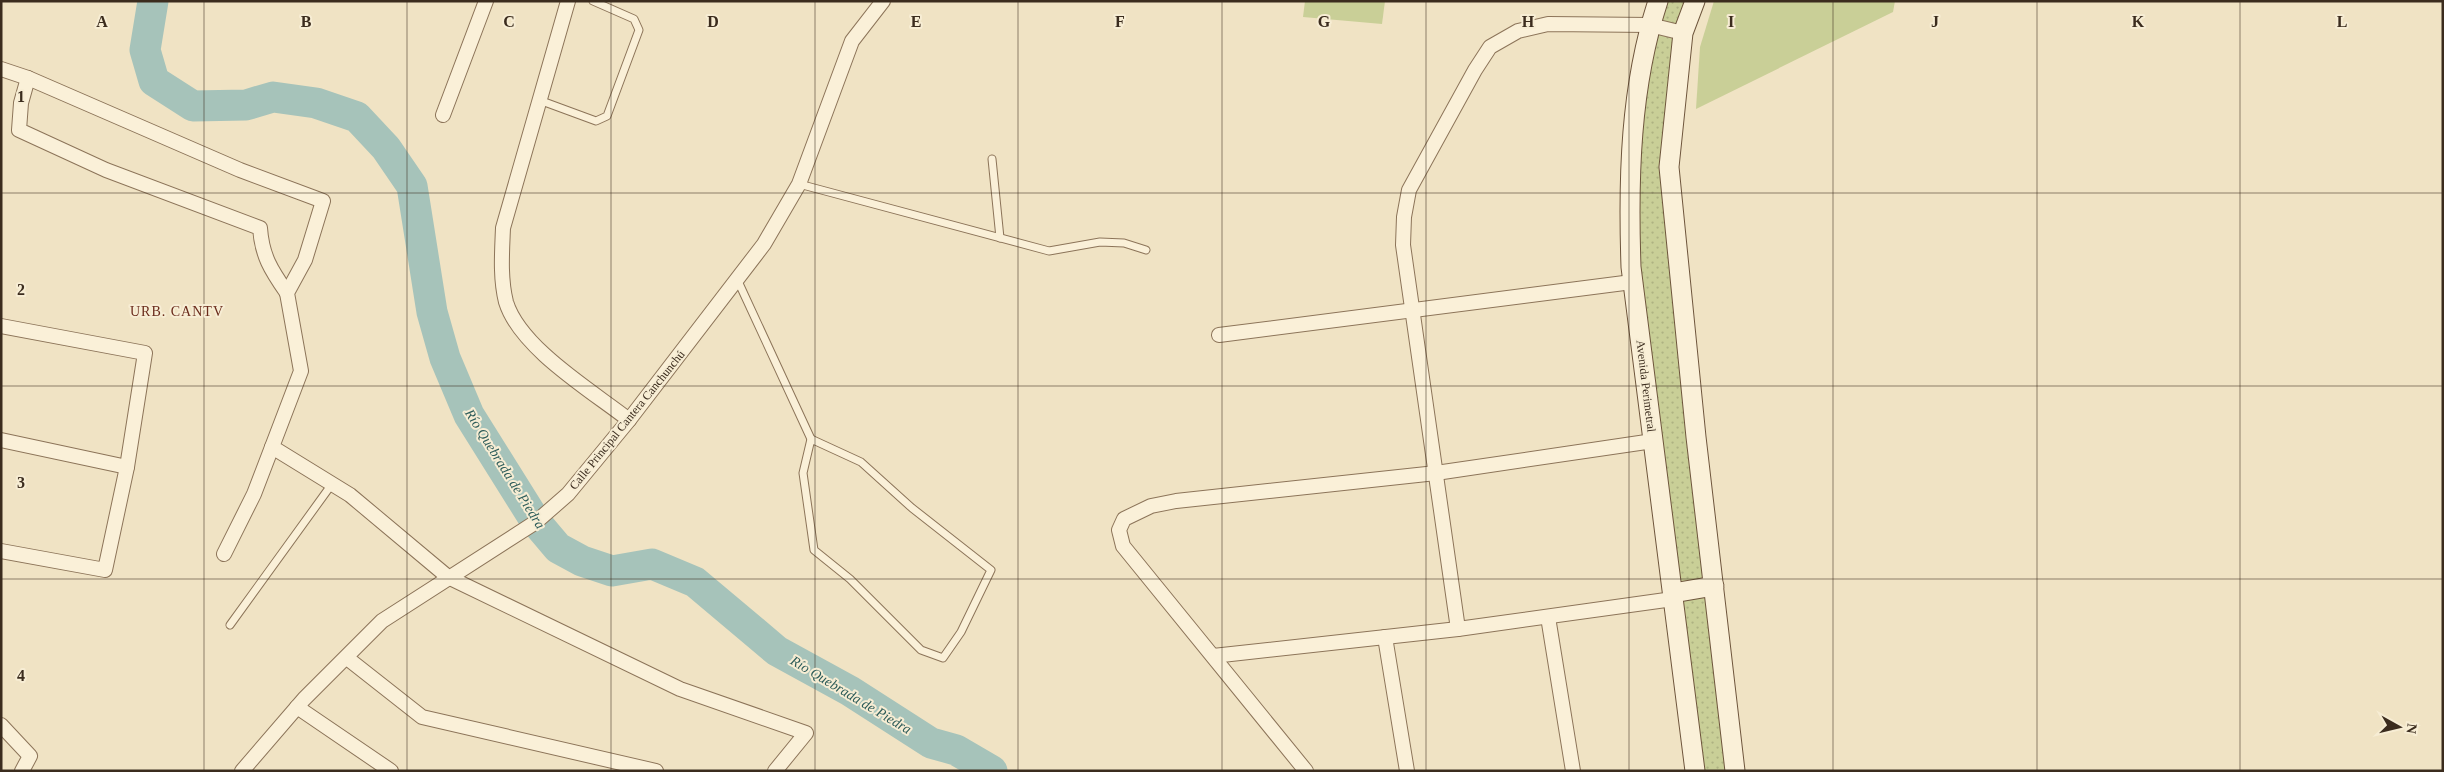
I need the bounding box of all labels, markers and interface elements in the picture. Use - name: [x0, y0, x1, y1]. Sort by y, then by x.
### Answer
- text: A: [96, 13, 108, 30]
- text: B: [301, 13, 312, 30]
- text: C: [503, 13, 515, 30]
- text: D: [707, 13, 719, 30]
- text: E: [911, 13, 921, 30]
- text: F: [1115, 13, 1125, 30]
- text: G: [1318, 13, 1331, 30]
- text: H: [1522, 13, 1535, 30]
- text: I: [1728, 13, 1734, 30]
- text: J: [1931, 13, 1939, 30]
- text: K: [2132, 13, 2145, 30]
- text: L: [2337, 13, 2347, 30]
- text: 1: [17, 88, 25, 105]
- text: 2: [17, 281, 25, 298]
- district label: URB. CANTV: [130, 304, 224, 319]
- street label: Avenida Perimetral: [1633, 339, 1659, 434]
- street label: Calle Principal Cantera Canchunchú: [567, 348, 687, 492]
- water label: Río Quebrada de Piedra: [462, 406, 548, 532]
- text: 3: [17, 474, 25, 491]
- water label: Río Quebrada de Piedra: [787, 653, 914, 737]
- text: 4: [17, 667, 25, 684]
- north arrow: [2374, 702, 2424, 752]
- text: N: [2403, 723, 2420, 735]

